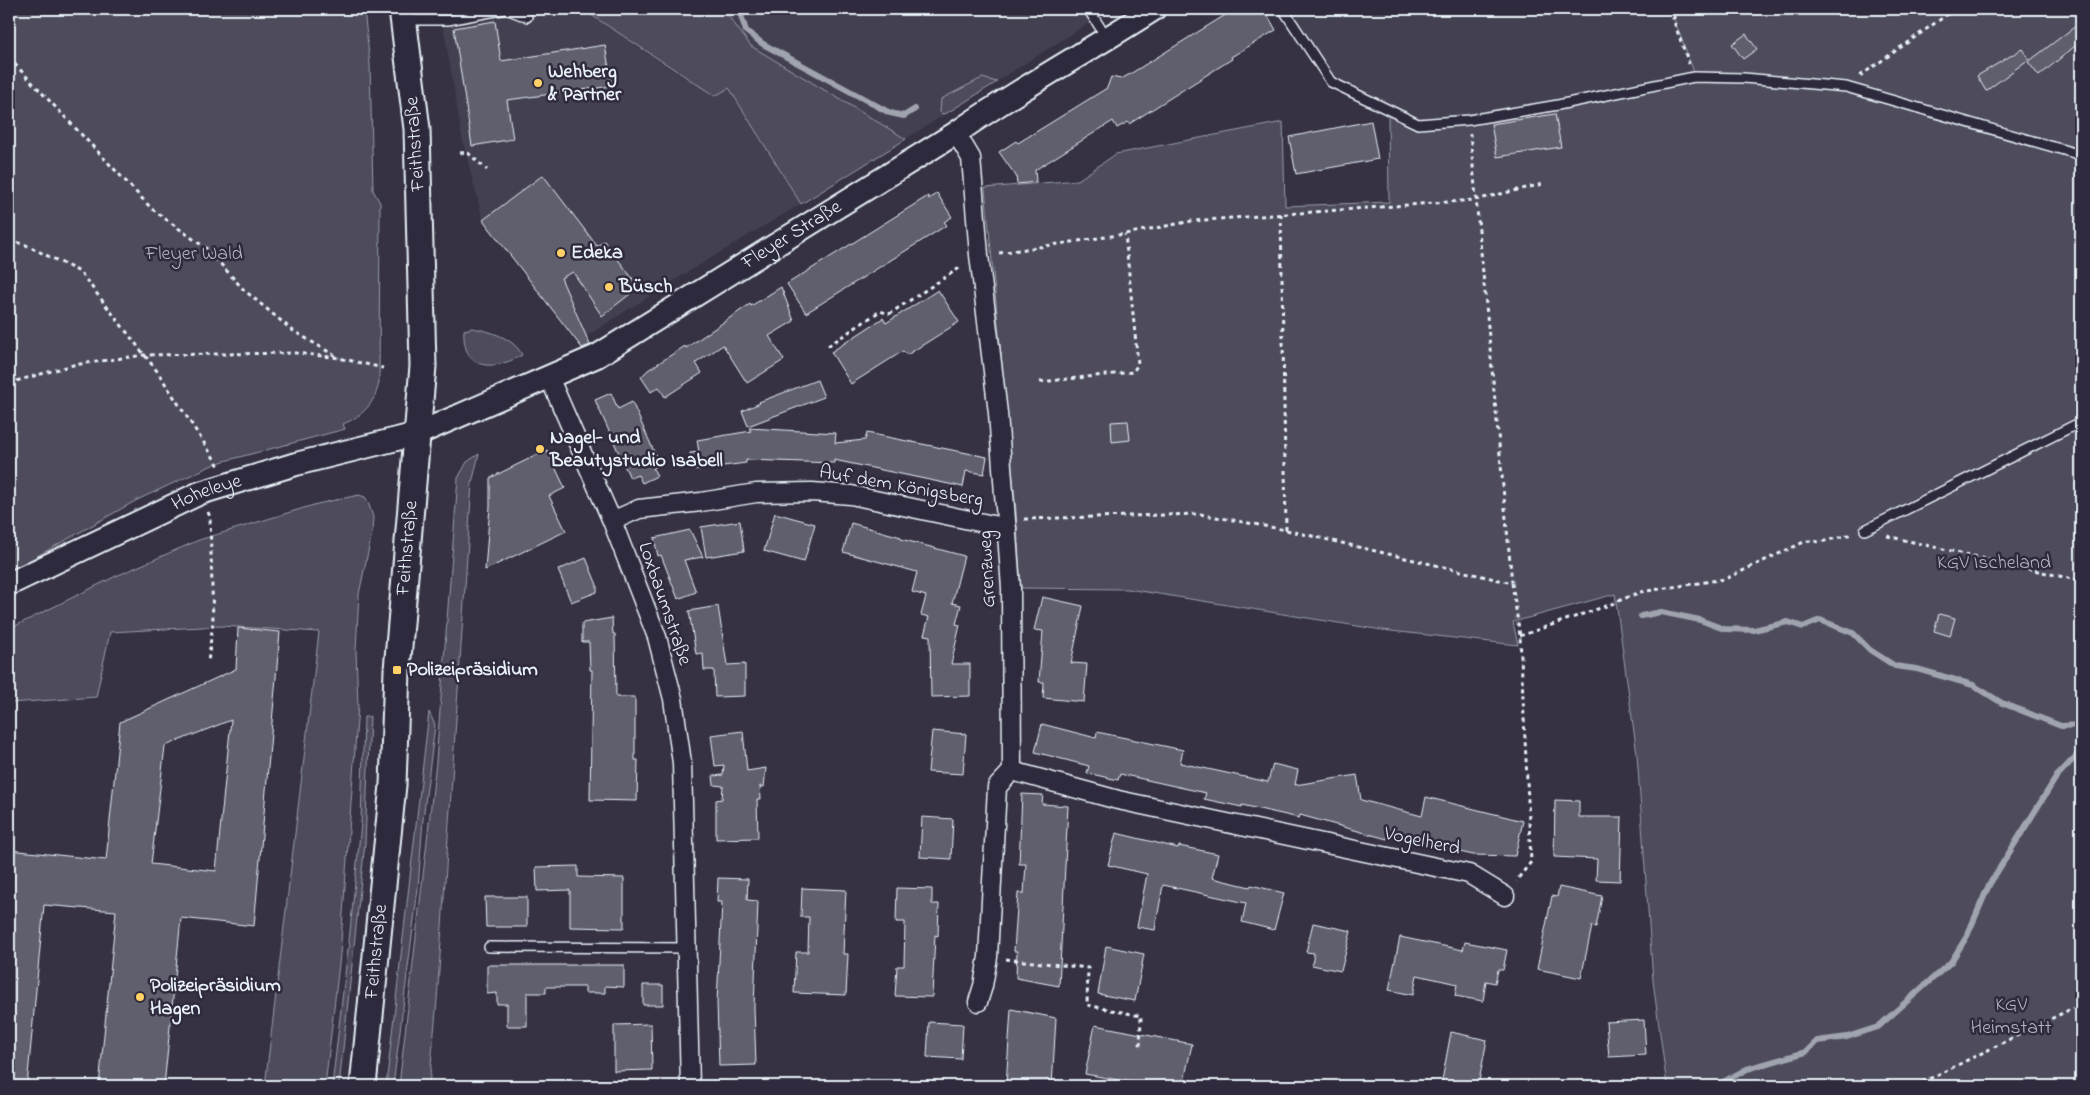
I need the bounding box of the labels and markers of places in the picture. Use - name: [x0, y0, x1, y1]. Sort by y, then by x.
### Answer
- place label: Wehberg & Partner: [547, 58, 622, 110]
- marker: Wehberg & Partner: [532, 77, 544, 89]
- place label: Edeka: [571, 239, 623, 268]
- marker: Edeka: [555, 247, 567, 259]
- place label: Büsch: [618, 273, 672, 302]
- marker: Büsch: [603, 281, 615, 293]
- place label: Nagel- und Beautystudio Isabell: [549, 424, 723, 477]
- marker: Nagel- und Beautystudio Isabell: [534, 443, 546, 455]
- place label: Polizeipräsidium: [407, 656, 538, 685]
- marker: Polizeipräsidium: [391, 664, 403, 676]
- place label: Polizeipräsidium Hagen: [150, 972, 281, 1025]
- marker: Polizeipräsidium Hagen: [134, 991, 146, 1003]

